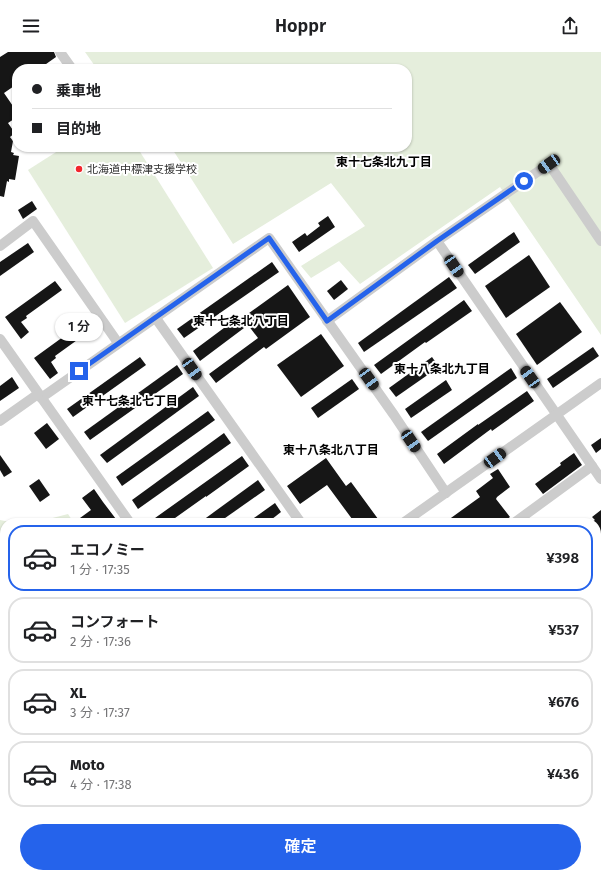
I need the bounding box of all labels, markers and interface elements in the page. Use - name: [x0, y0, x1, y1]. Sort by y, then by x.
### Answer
- icon: menu: [20, 15, 42, 37]
- text: Hoppr: [275, 15, 326, 37]
- icon: share: [559, 15, 581, 37]
- text: 乗車地: [56, 82, 101, 100]
- text: 目的地: [56, 120, 101, 138]
- car: [536, 152, 562, 176]
- district label: 東十七条北九丁目: [336, 155, 432, 169]
- place label: 北海道中標津支援学校: [87, 163, 197, 176]
- marker: 北海道中標津支援学校: [74, 164, 84, 174]
- route start: [515, 172, 533, 190]
- car: [442, 253, 466, 279]
- callout: 1 分: [55, 313, 103, 341]
- district label: 東十七条北八丁目: [193, 314, 289, 328]
- text: 1 分: [68, 319, 90, 334]
- car: [180, 356, 204, 382]
- route end: [70, 362, 88, 380]
- district label: 東十八条北九丁目: [394, 362, 490, 376]
- car: [518, 364, 542, 390]
- car: [357, 366, 381, 392]
- district label: 東十七条北七丁目: [82, 394, 178, 408]
- car: [399, 428, 423, 454]
- district label: 東十八条北八丁目: [283, 443, 379, 457]
- car: [482, 446, 508, 470]
- icon: car: [22, 540, 58, 576]
- text: エコノミー: [70, 541, 145, 559]
- text: ¥398: [546, 549, 579, 567]
- text: 1 分 · 17:35: [70, 562, 130, 577]
- icon: car: [22, 612, 58, 648]
- text: コンフォート: [70, 613, 160, 631]
- text: ¥537: [548, 621, 579, 639]
- text: 2 分 · 17:36: [70, 634, 131, 649]
- icon: car: [22, 684, 58, 720]
- text: XL: [70, 684, 86, 702]
- text: ¥676: [548, 693, 579, 711]
- text: 3 分 · 17:37: [70, 705, 130, 720]
- icon: car: [22, 756, 58, 792]
- text: Moto: [70, 756, 105, 774]
- text: ¥436: [547, 765, 579, 783]
- text: 4 分 · 17:38: [70, 777, 132, 792]
- button: 確定: [20, 824, 581, 870]

